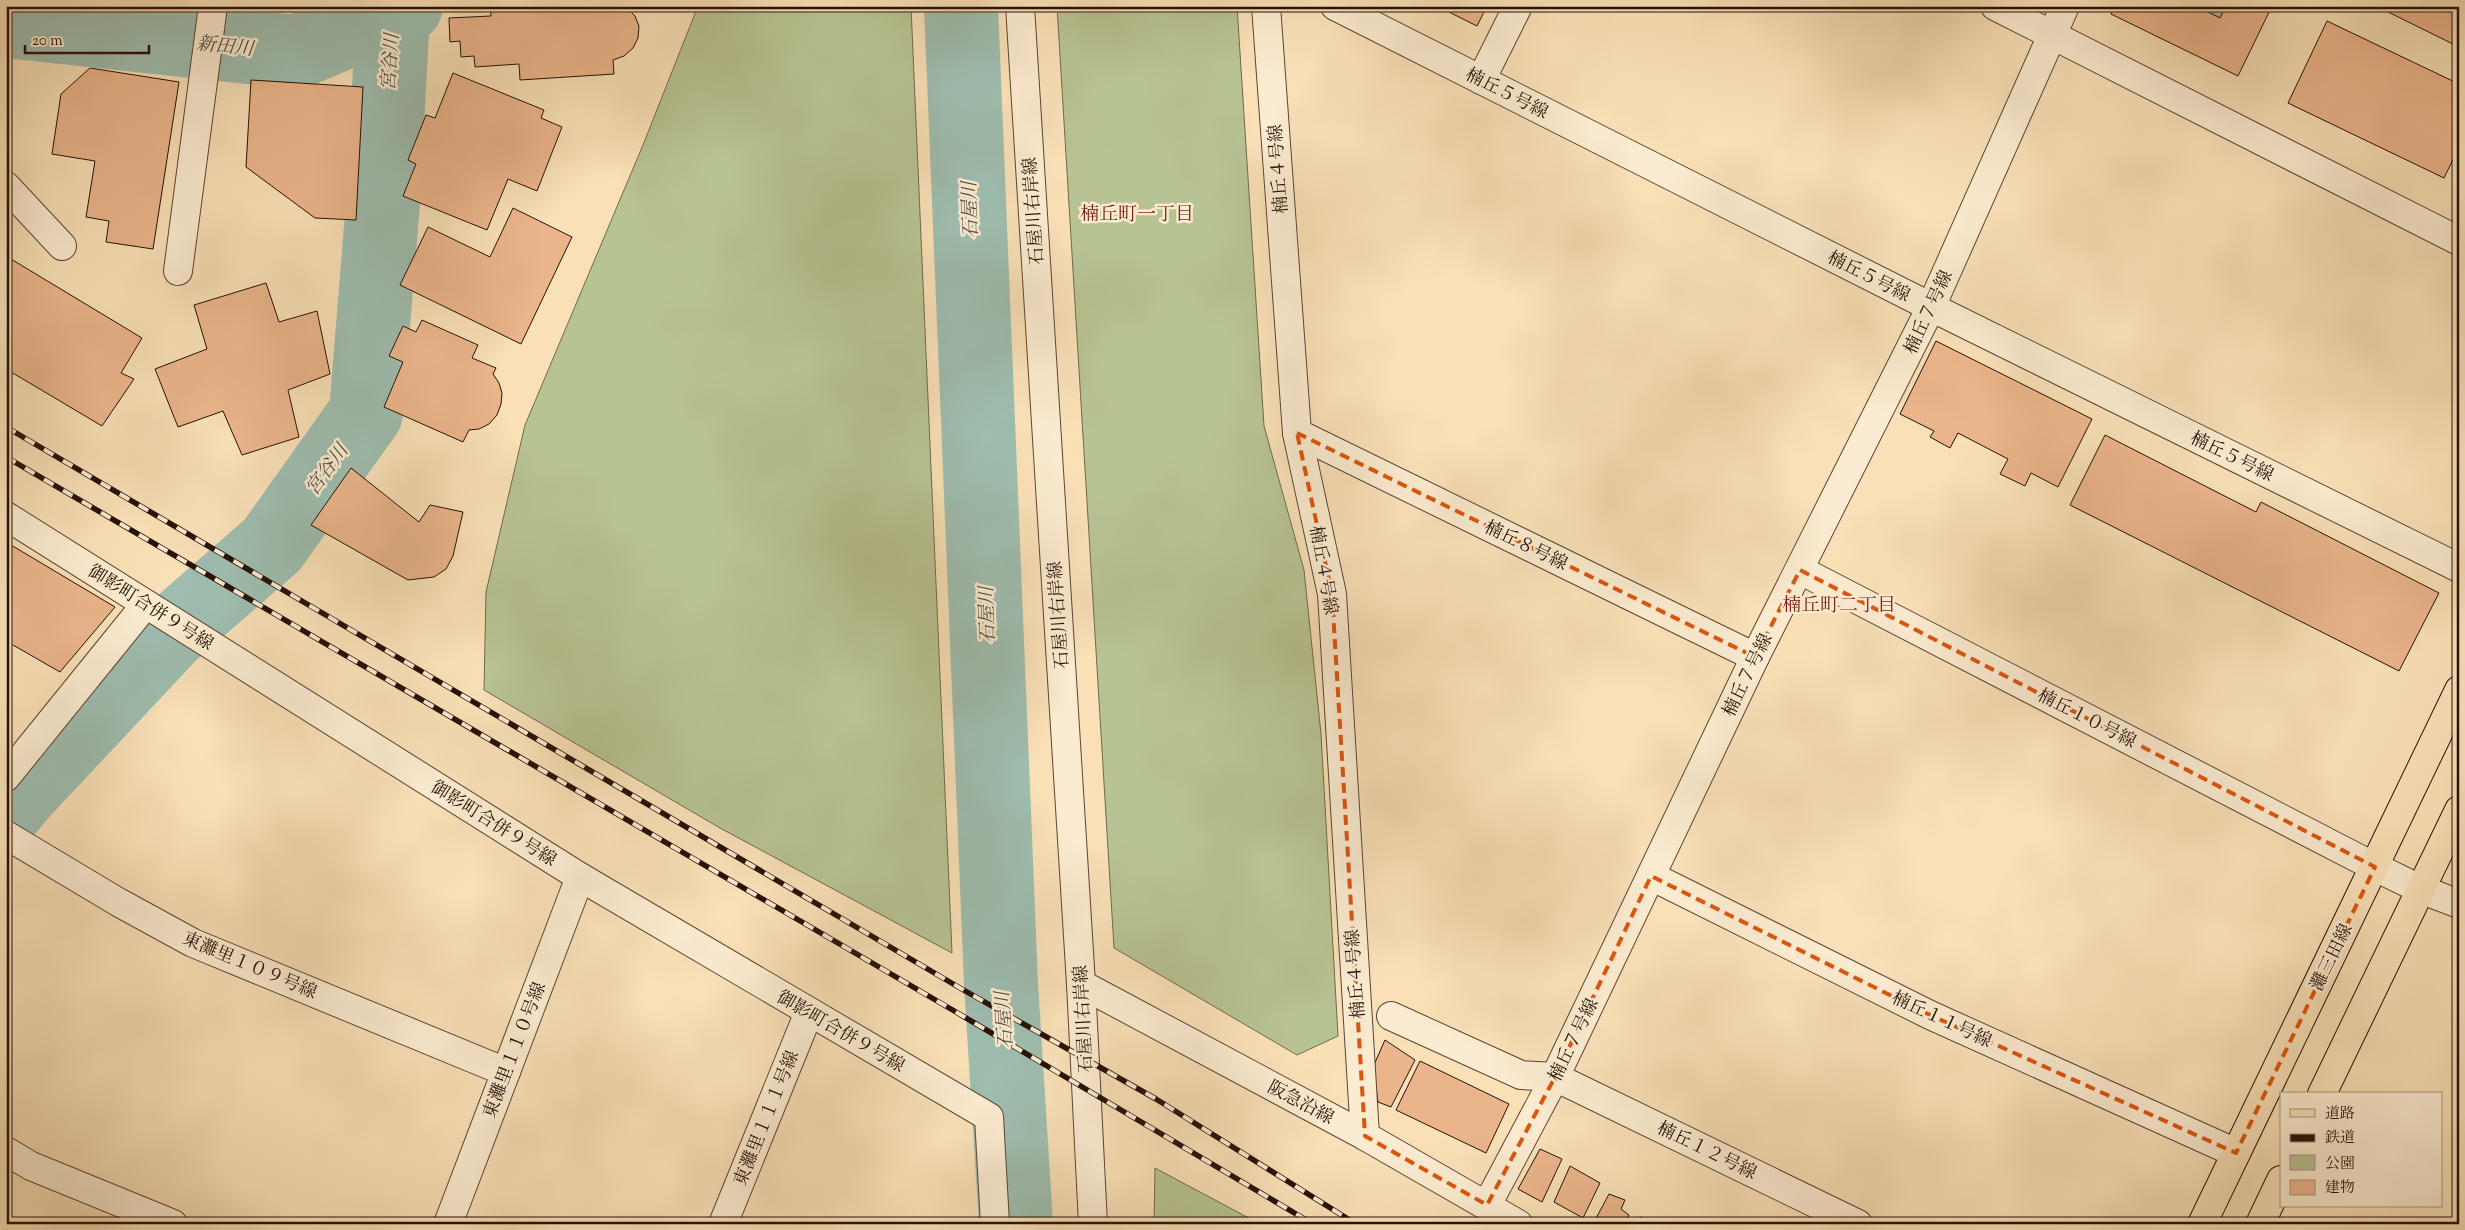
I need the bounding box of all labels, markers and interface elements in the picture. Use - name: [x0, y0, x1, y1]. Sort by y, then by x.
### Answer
- scale bar: [25, 22, 149, 54]
- text: 20 m: [32, 31, 63, 52]
- water label: 新田川: [195, 31, 256, 64]
- water label: 宮谷川: [376, 31, 407, 92]
- street label: 楠丘５号線: [1460, 63, 1552, 127]
- street label: 楠丘４号線: [1264, 123, 1296, 215]
- street label: 石屋川右岸線: [1018, 156, 1052, 266]
- water label: 石屋川: [957, 179, 986, 239]
- district label: 楠丘町一丁目: [1080, 202, 1194, 229]
- street label: 楠丘５号線: [1822, 246, 1914, 310]
- street label: 楠丘７号線: [1899, 267, 1961, 359]
- street label: 楠丘５号線: [2185, 426, 2277, 489]
- water label: 宮谷川: [300, 438, 357, 501]
- street label: 楠丘８号線: [1479, 515, 1571, 578]
- street label: 楠丘４号線: [1301, 524, 1343, 617]
- street label: 御影町合併９号線: [82, 560, 218, 658]
- street label: 石屋川右岸線: [1043, 560, 1077, 670]
- water label: 石屋川: [974, 584, 1003, 644]
- district label: 楠丘町二丁目: [1782, 593, 1896, 620]
- street label: 楠丘７号線: [1717, 630, 1780, 722]
- street label: 楠丘１０号線: [2032, 684, 2140, 756]
- street label: 御影町合併９号線: [425, 776, 561, 874]
- street label: 灘三田線: [2305, 920, 2360, 996]
- street label: 東灘里１０９号線: [178, 927, 321, 1007]
- street label: 楠丘４号線: [1341, 928, 1373, 1020]
- street label: 石屋川右岸線: [1069, 964, 1101, 1074]
- street label: 東灘里１１０号線: [478, 979, 554, 1123]
- street label: 御影町合併９号線: [771, 985, 909, 1080]
- street label: 楠丘１１号線: [1887, 986, 1996, 1055]
- water label: 石屋川: [990, 988, 1021, 1049]
- street label: 楠丘７号線: [1543, 995, 1606, 1087]
- street label: 東灘里１１１号線: [729, 1047, 807, 1190]
- street label: 阪急沿線: [1262, 1075, 1338, 1132]
- legend: [2280, 1092, 2442, 1208]
- text: 道路: [2325, 1104, 2355, 1125]
- street label: 楠丘１２号線: [1652, 1116, 1760, 1187]
- text: 鉄道: [2325, 1128, 2355, 1149]
- text: 公園: [2325, 1154, 2355, 1175]
- text: 建物: [2325, 1178, 2355, 1199]

